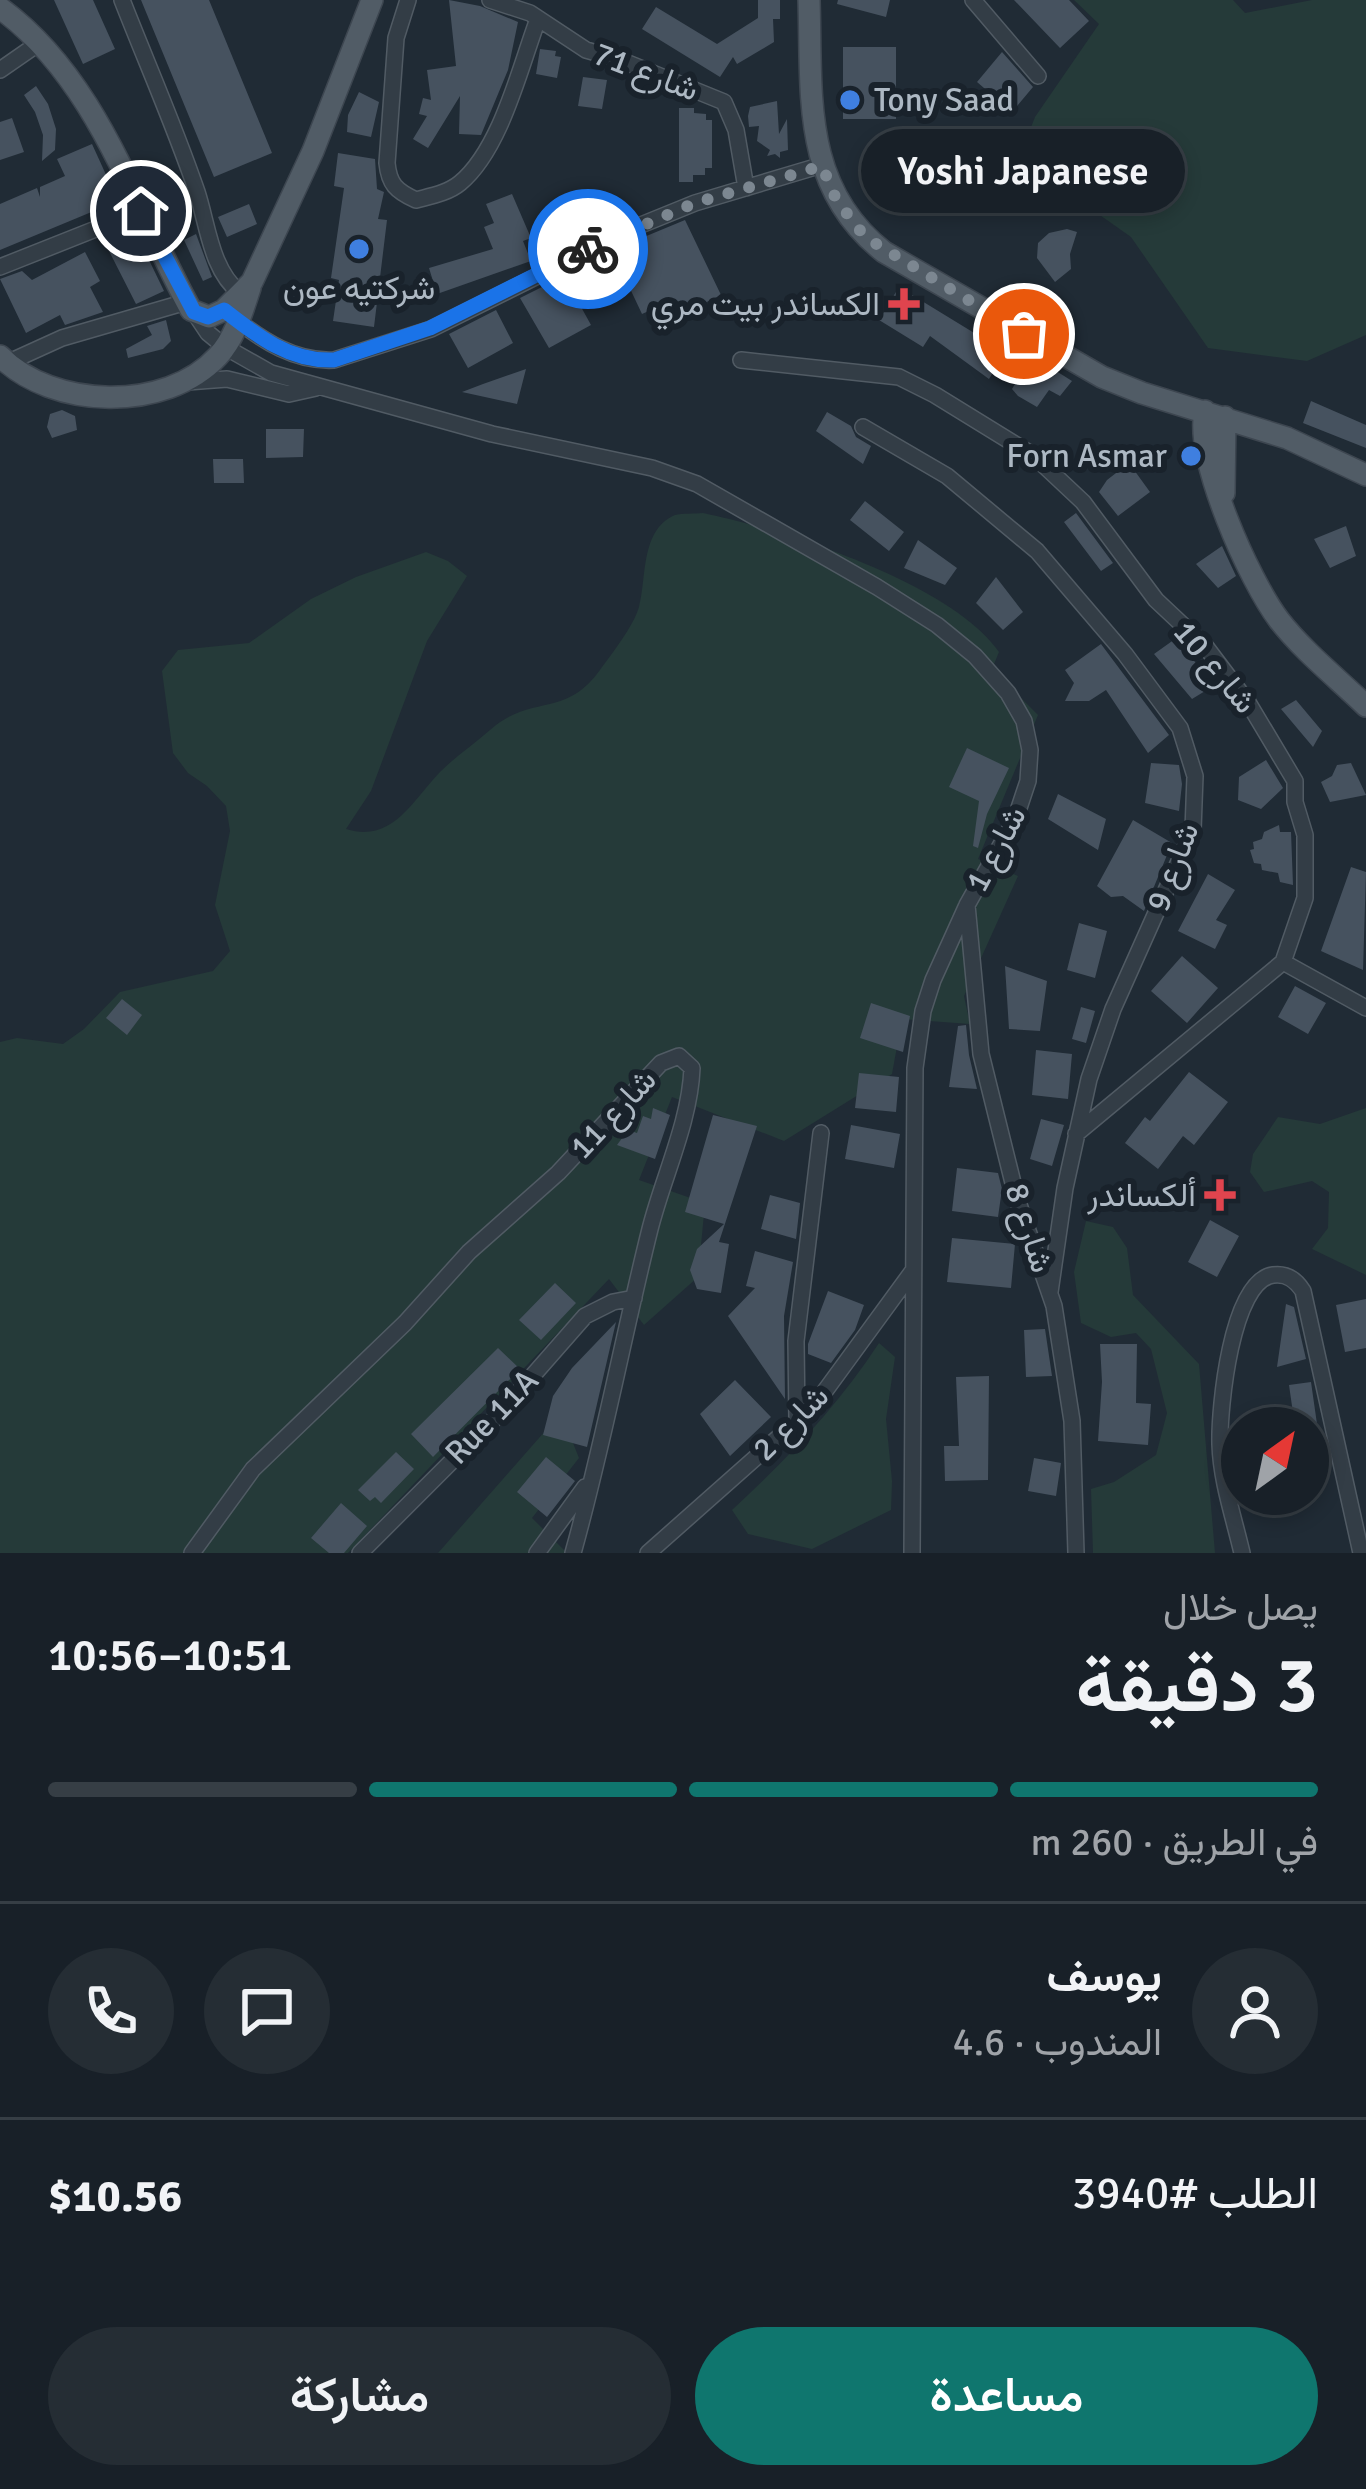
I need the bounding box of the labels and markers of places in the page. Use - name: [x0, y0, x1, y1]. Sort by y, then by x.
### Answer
- place label: Tony Saad: [874, 80, 1014, 121]
- marker: Tony Saad: [837, 87, 863, 113]
- callout: Yoshi Japanese: [862, 130, 1186, 214]
- pin: [90, 160, 192, 262]
- marker: شركتيه عون: [346, 236, 372, 262]
- place label: شركتيه عون: [283, 268, 435, 309]
- pin: [973, 283, 1075, 385]
- place label: الكساندر بيت مري: [651, 284, 880, 330]
- marker: الكساندر بيت مري: [891, 291, 917, 317]
- place label: Forn Asmar: [1006, 436, 1167, 477]
- marker: Forn Asmar: [1178, 443, 1204, 469]
- place label: ألكساندر: [1086, 1175, 1196, 1216]
- marker: ألكساندر: [1207, 1182, 1233, 1208]

